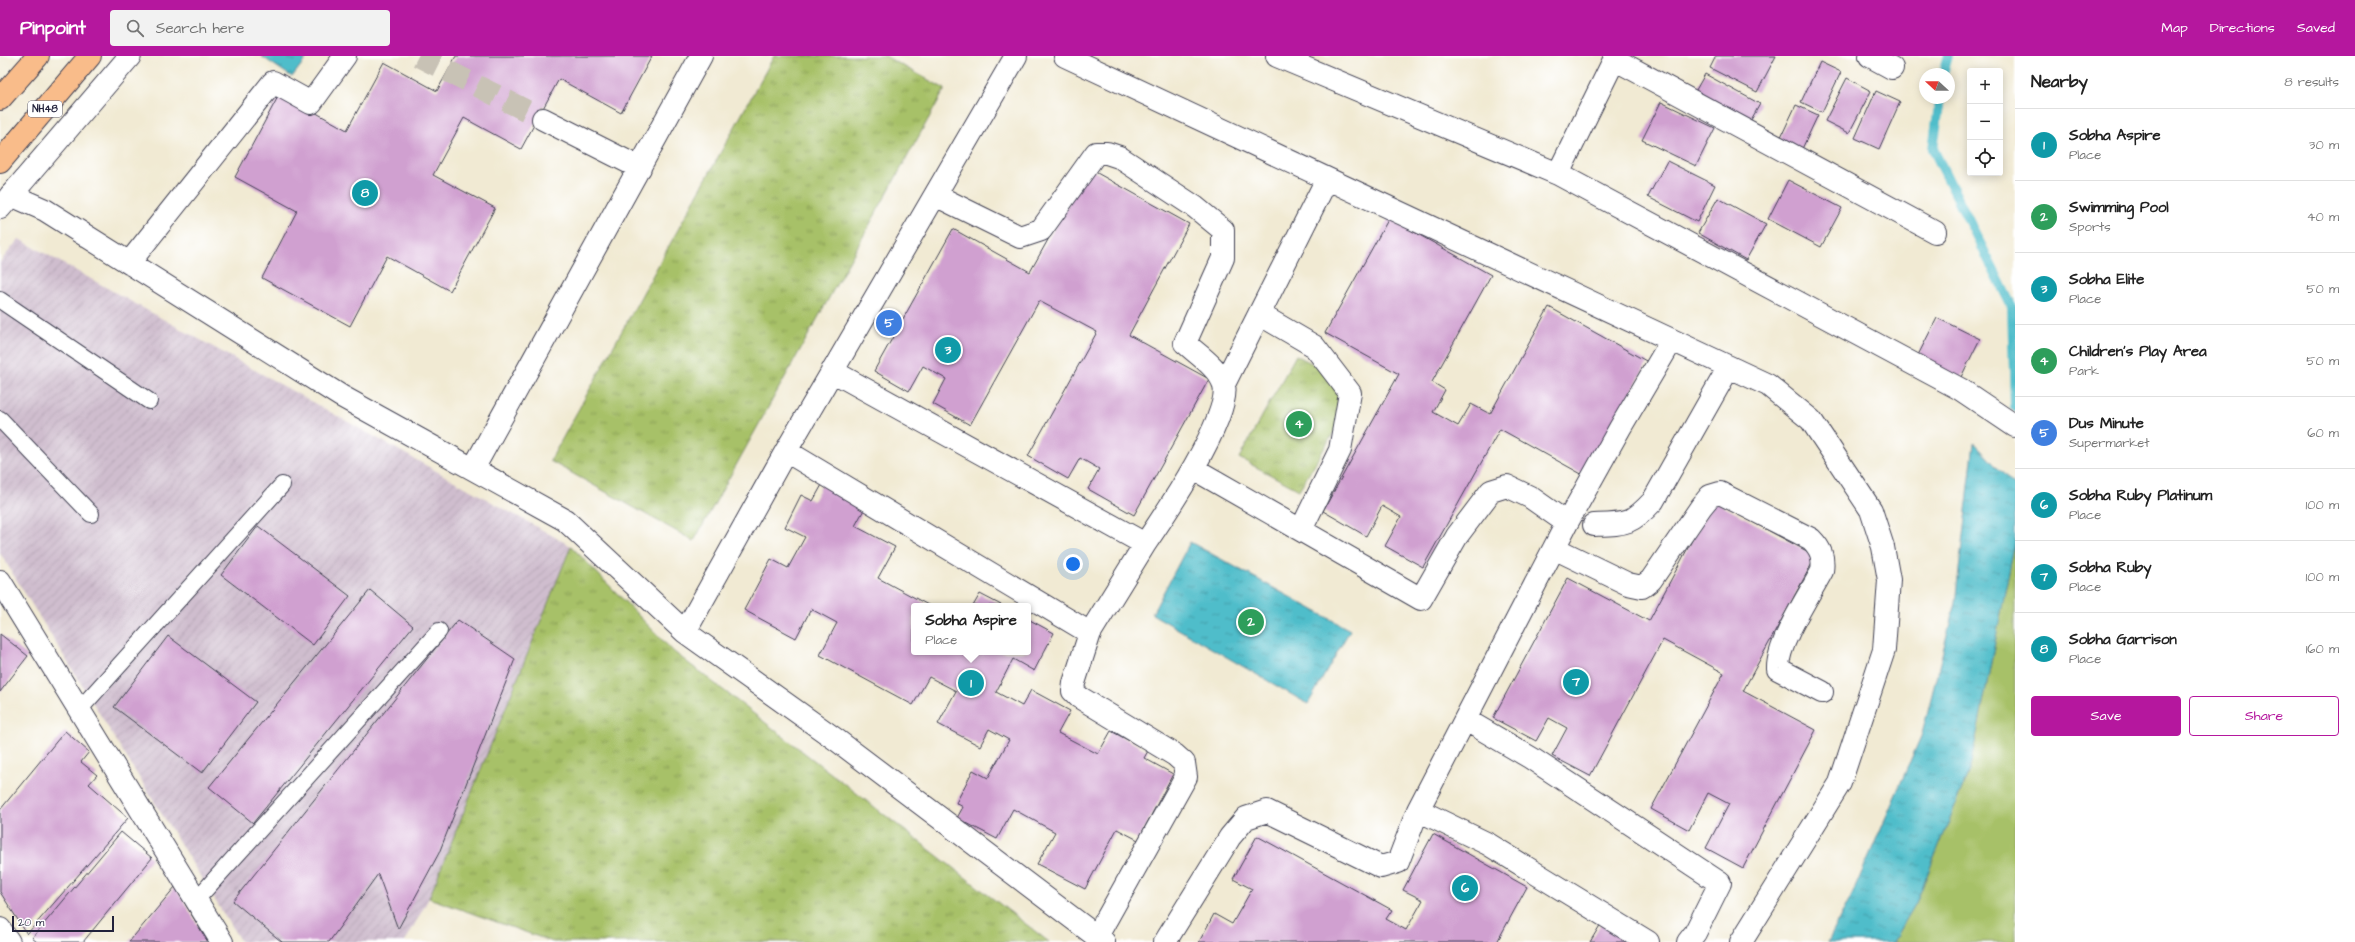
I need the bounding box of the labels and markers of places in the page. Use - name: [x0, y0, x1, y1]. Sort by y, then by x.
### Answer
- pin: 8: [352, 178, 378, 208]
- pin: 5: [876, 308, 902, 338]
- pin: 3: [935, 335, 961, 365]
- pin: 4: [1286, 409, 1312, 439]
- pin: 2: [1238, 607, 1264, 637]
- pin: 7: [1563, 667, 1589, 697]
- pin: 1: [958, 668, 984, 698]
- pin: 6: [1452, 873, 1478, 903]

